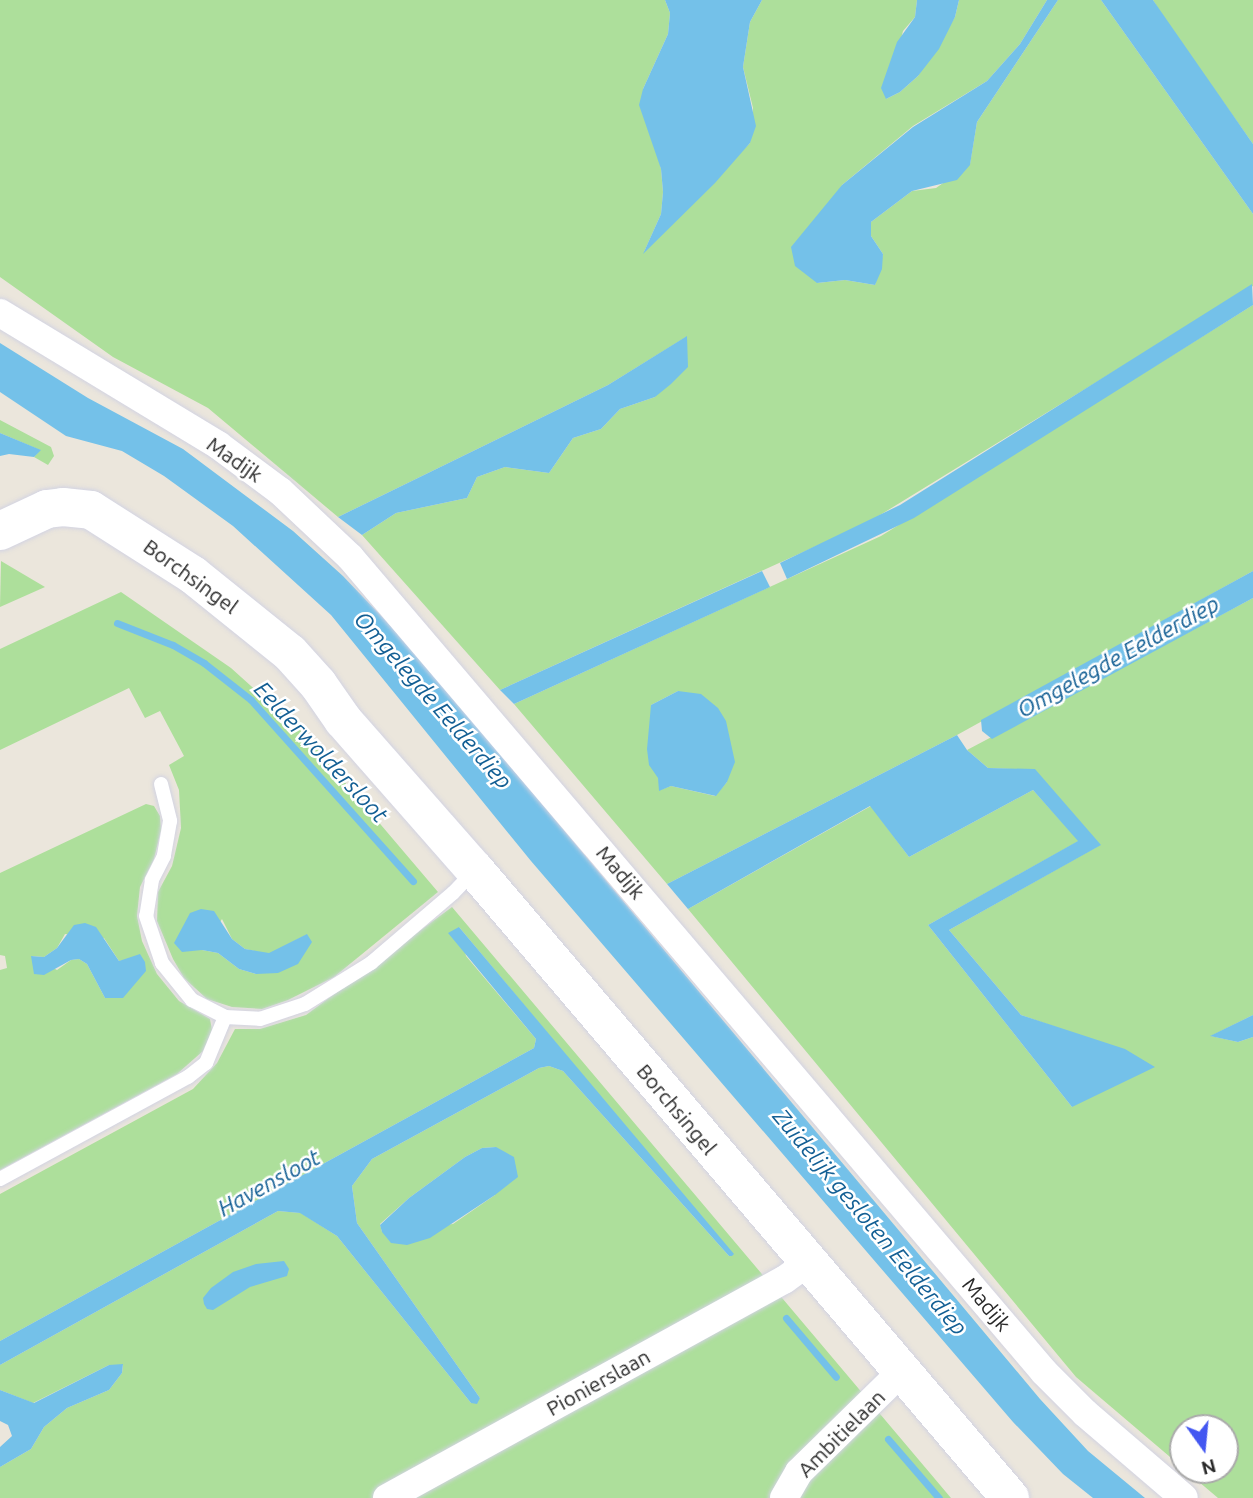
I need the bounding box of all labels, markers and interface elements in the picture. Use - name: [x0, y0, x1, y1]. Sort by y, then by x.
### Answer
- street label: Madijk: [202, 431, 268, 487]
- street label: Borchsingel: [139, 533, 243, 619]
- water label: Omgelegde Eelderdiep: [1012, 590, 1224, 724]
- water label: Omgelegde Eelderdiep: [348, 606, 518, 794]
- water label: Eelderwoldersloot: [248, 676, 394, 828]
- street label: Madijk: [591, 840, 651, 904]
- street label: Borchsingel: [632, 1059, 722, 1159]
- water label: Zuidelijk gesloten Eelderdiep: [767, 1103, 973, 1341]
- water label: Havensloot: [213, 1144, 325, 1222]
- street label: Madijk: [957, 1272, 1017, 1336]
- street label: Pionierslaan: [542, 1343, 654, 1421]
- street label: Ambitielaan: [792, 1384, 890, 1482]
- north arrow: [1169, 1414, 1239, 1484]
- text: N: [1199, 1455, 1219, 1480]

